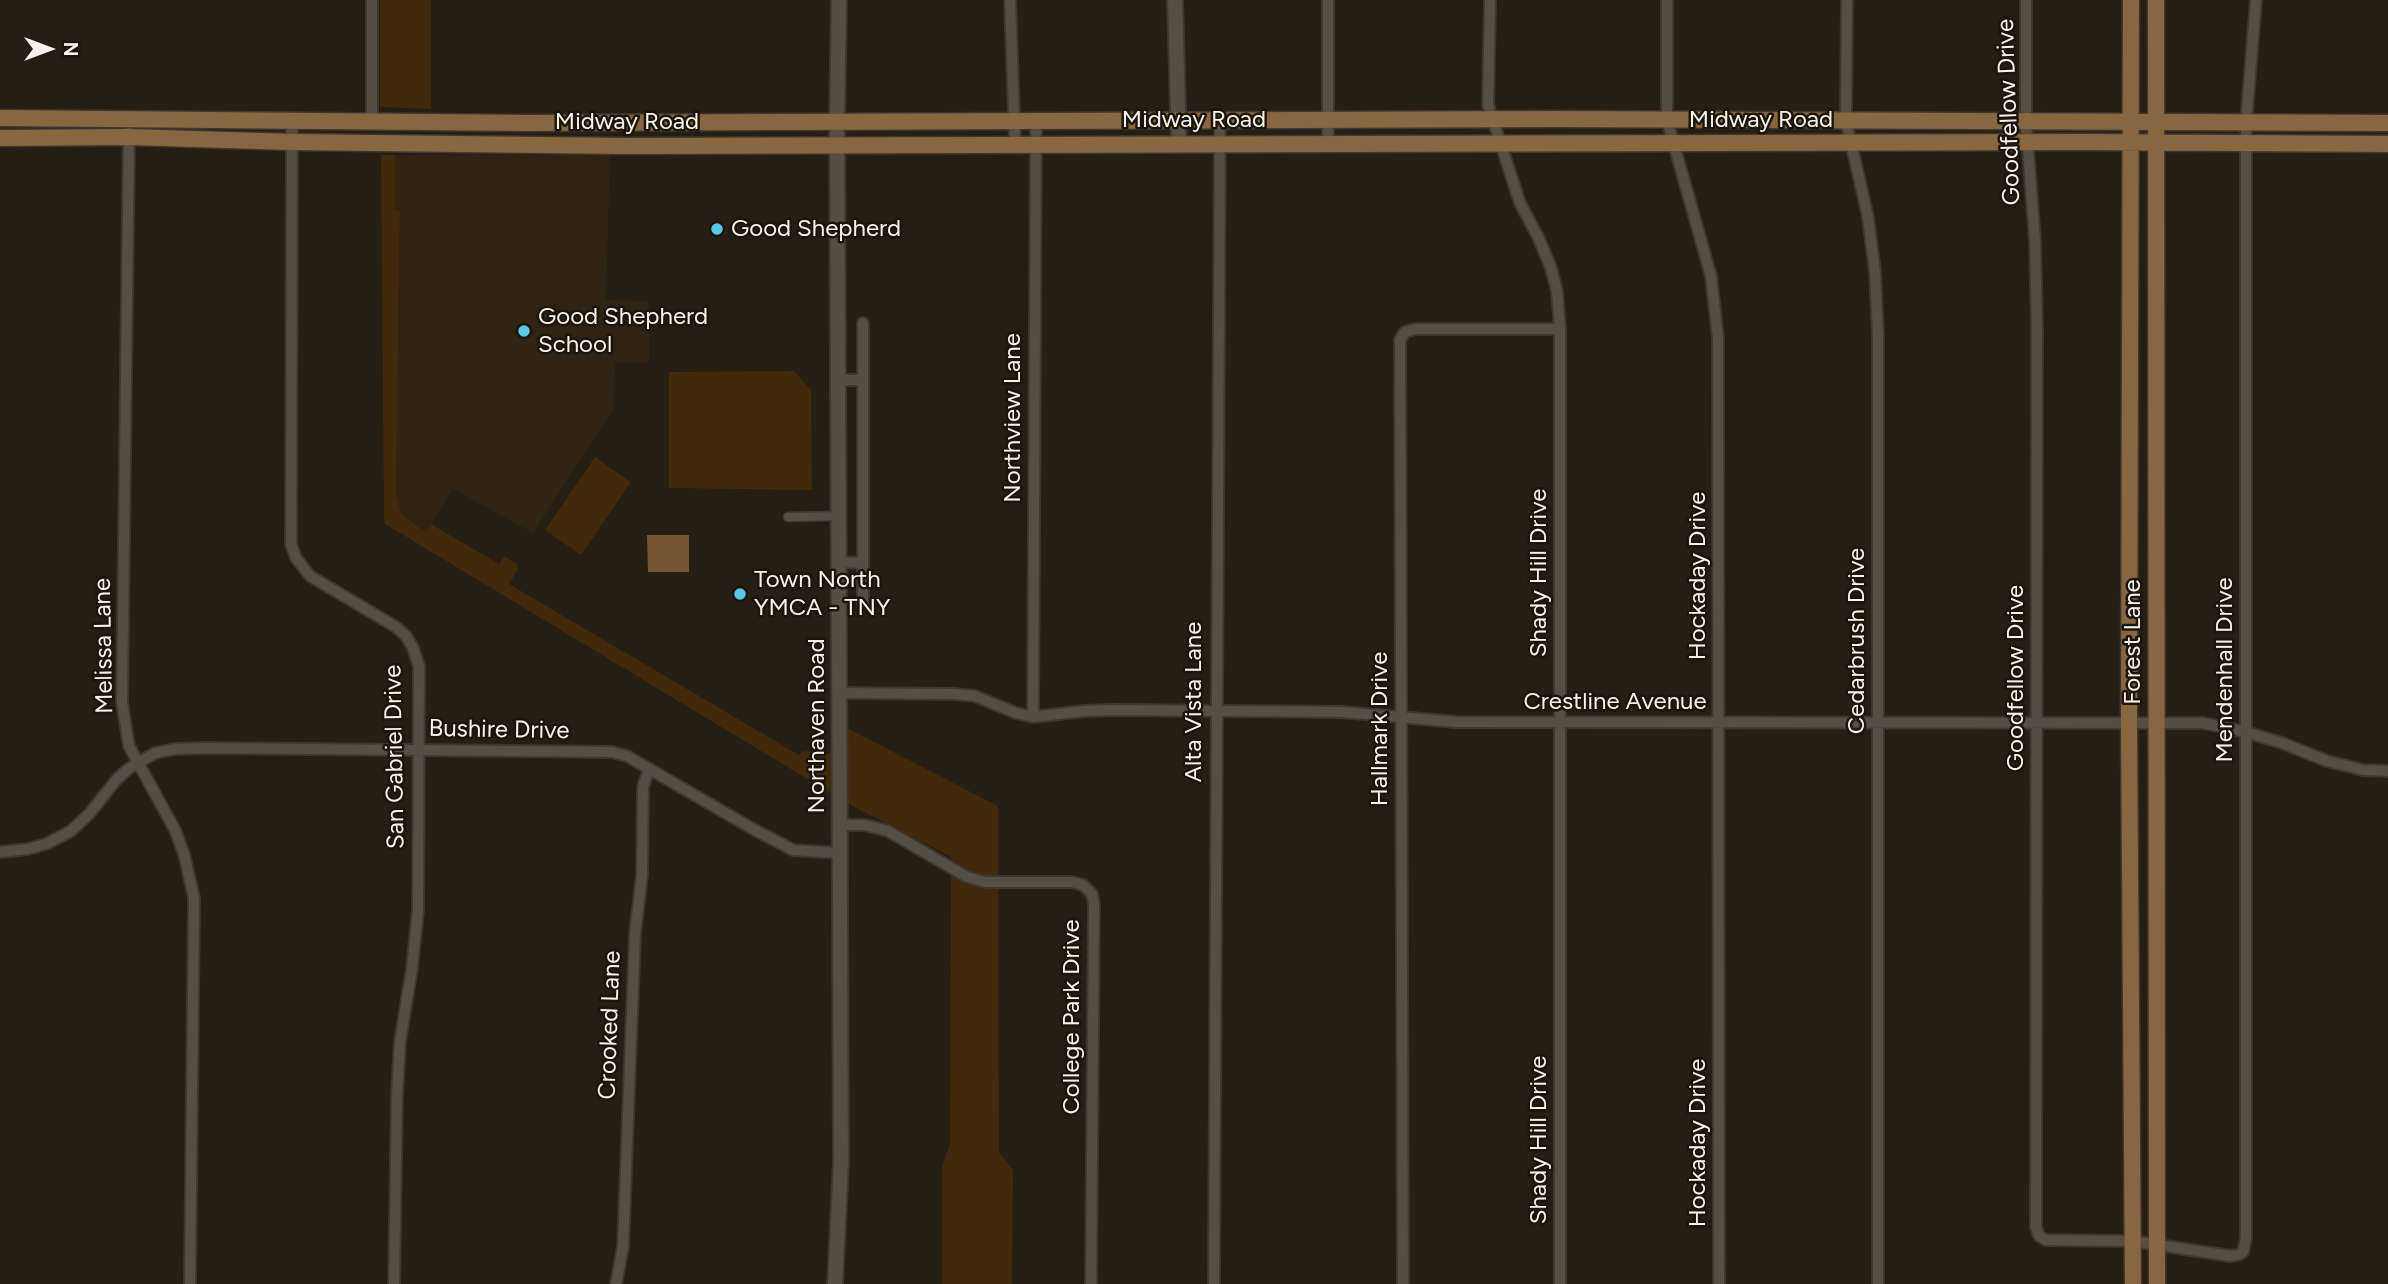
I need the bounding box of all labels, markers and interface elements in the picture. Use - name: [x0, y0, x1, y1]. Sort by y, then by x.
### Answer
- north arrow: [14, 14, 84, 84]
- street label: Goodfellow Drive: [1991, 18, 2027, 206]
- text: N: [59, 42, 82, 56]
- street label: Midway Road: [1122, 106, 1266, 134]
- street label: Midway Road: [1689, 106, 1833, 134]
- street label: Midway Road: [555, 108, 699, 136]
- place label: Good Shepherd: [731, 215, 901, 243]
- marker: Good Shepherd: [709, 221, 725, 237]
- place label: Good Shepherd School: [538, 303, 708, 359]
- marker: Good Shepherd School: [516, 323, 532, 339]
- street label: Northview Lane: [999, 333, 1027, 503]
- street label: Shady Hill Drive: [1525, 489, 1553, 657]
- street label: Hockaday Drive: [1684, 492, 1712, 660]
- street label: Cedarbrush Drive: [1843, 548, 1871, 734]
- place label: Town North YMCA - TNY: [754, 566, 891, 622]
- street label: Melissa Lane: [88, 578, 120, 714]
- street label: Mendenhall Drive: [2211, 578, 2239, 762]
- street label: Forest Lane: [2119, 579, 2147, 705]
- street label: Goodfellow Drive: [2002, 585, 2030, 771]
- marker: Town North YMCA - TNY: [732, 586, 748, 602]
- street label: Alta Vista Lane: [1180, 622, 1208, 782]
- street label: Northaven Road: [803, 638, 831, 814]
- street label: Hallmark Drive: [1366, 652, 1394, 806]
- street label: San Gabriel Drive: [379, 665, 411, 849]
- street label: Crestline Avenue: [1523, 688, 1707, 716]
- street label: Bushire Drive: [428, 714, 570, 746]
- street label: College Park Drive: [1058, 919, 1086, 1115]
- street label: Crooked Lane: [593, 950, 627, 1100]
- street label: Shady Hill Drive: [1525, 1056, 1553, 1224]
- street label: Hockaday Drive: [1684, 1059, 1712, 1227]

